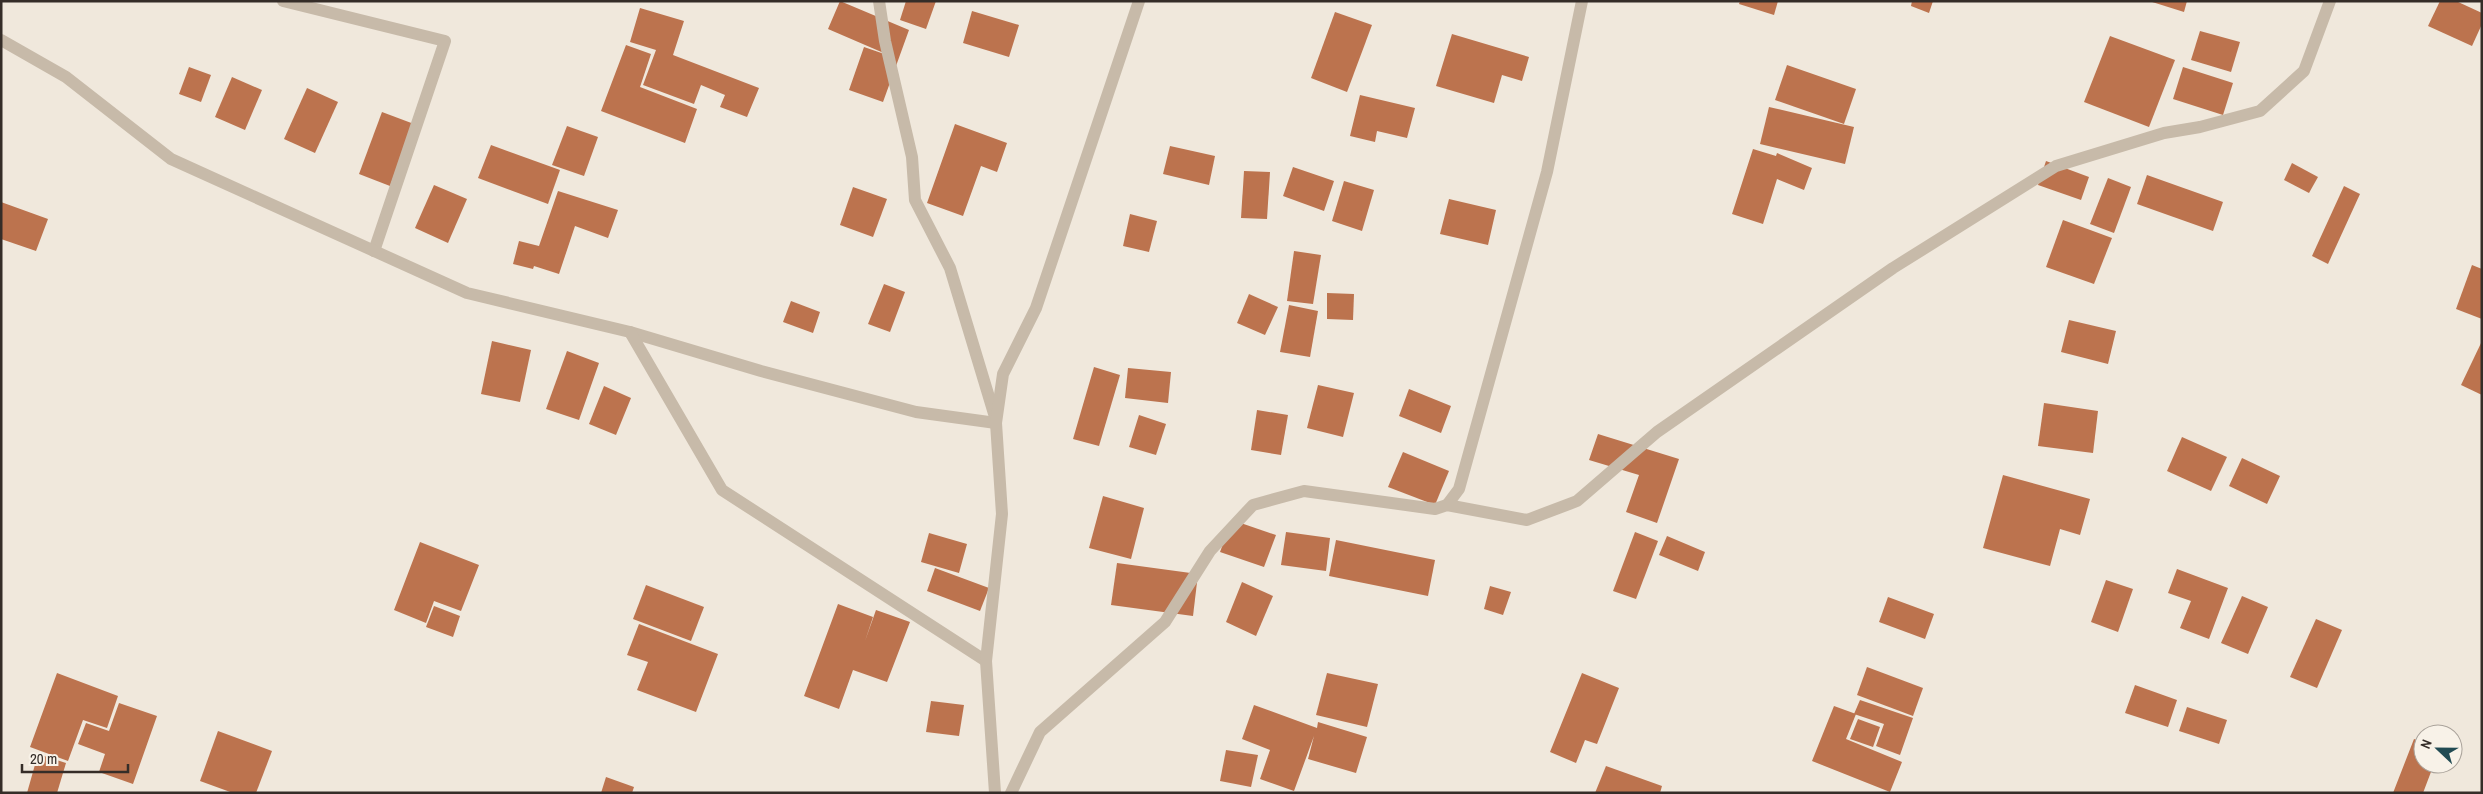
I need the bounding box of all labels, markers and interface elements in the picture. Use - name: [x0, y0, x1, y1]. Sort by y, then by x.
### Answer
- north arrow: [2413, 724, 2463, 774]
- text: N: [2416, 737, 2436, 751]
- scale bar: [22, 742, 129, 774]
- text: 20 m: [30, 748, 57, 769]

